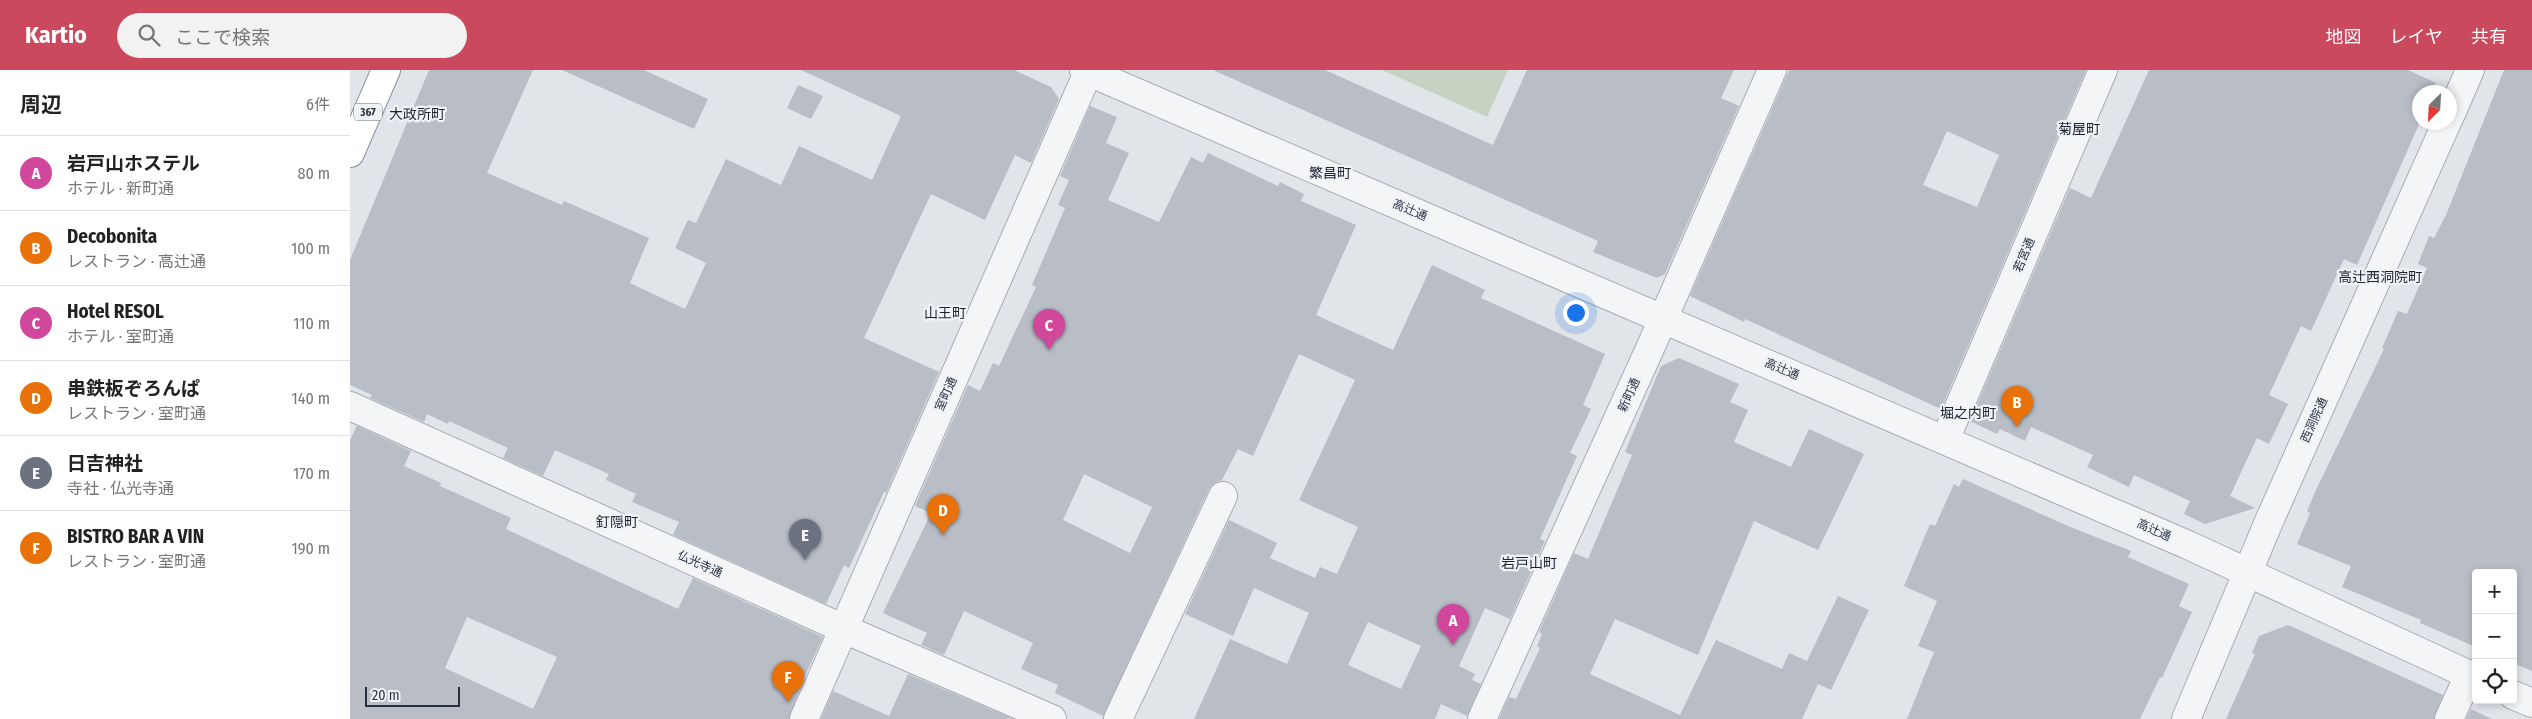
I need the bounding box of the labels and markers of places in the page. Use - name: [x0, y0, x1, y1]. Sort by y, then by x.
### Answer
- pin: C: [1033, 309, 1065, 350]
- pin: B: [2001, 386, 2033, 427]
- pin: D: [927, 494, 959, 535]
- pin: E: [789, 519, 821, 560]
- pin: A: [1437, 604, 1469, 645]
- pin: F: [772, 661, 804, 702]

